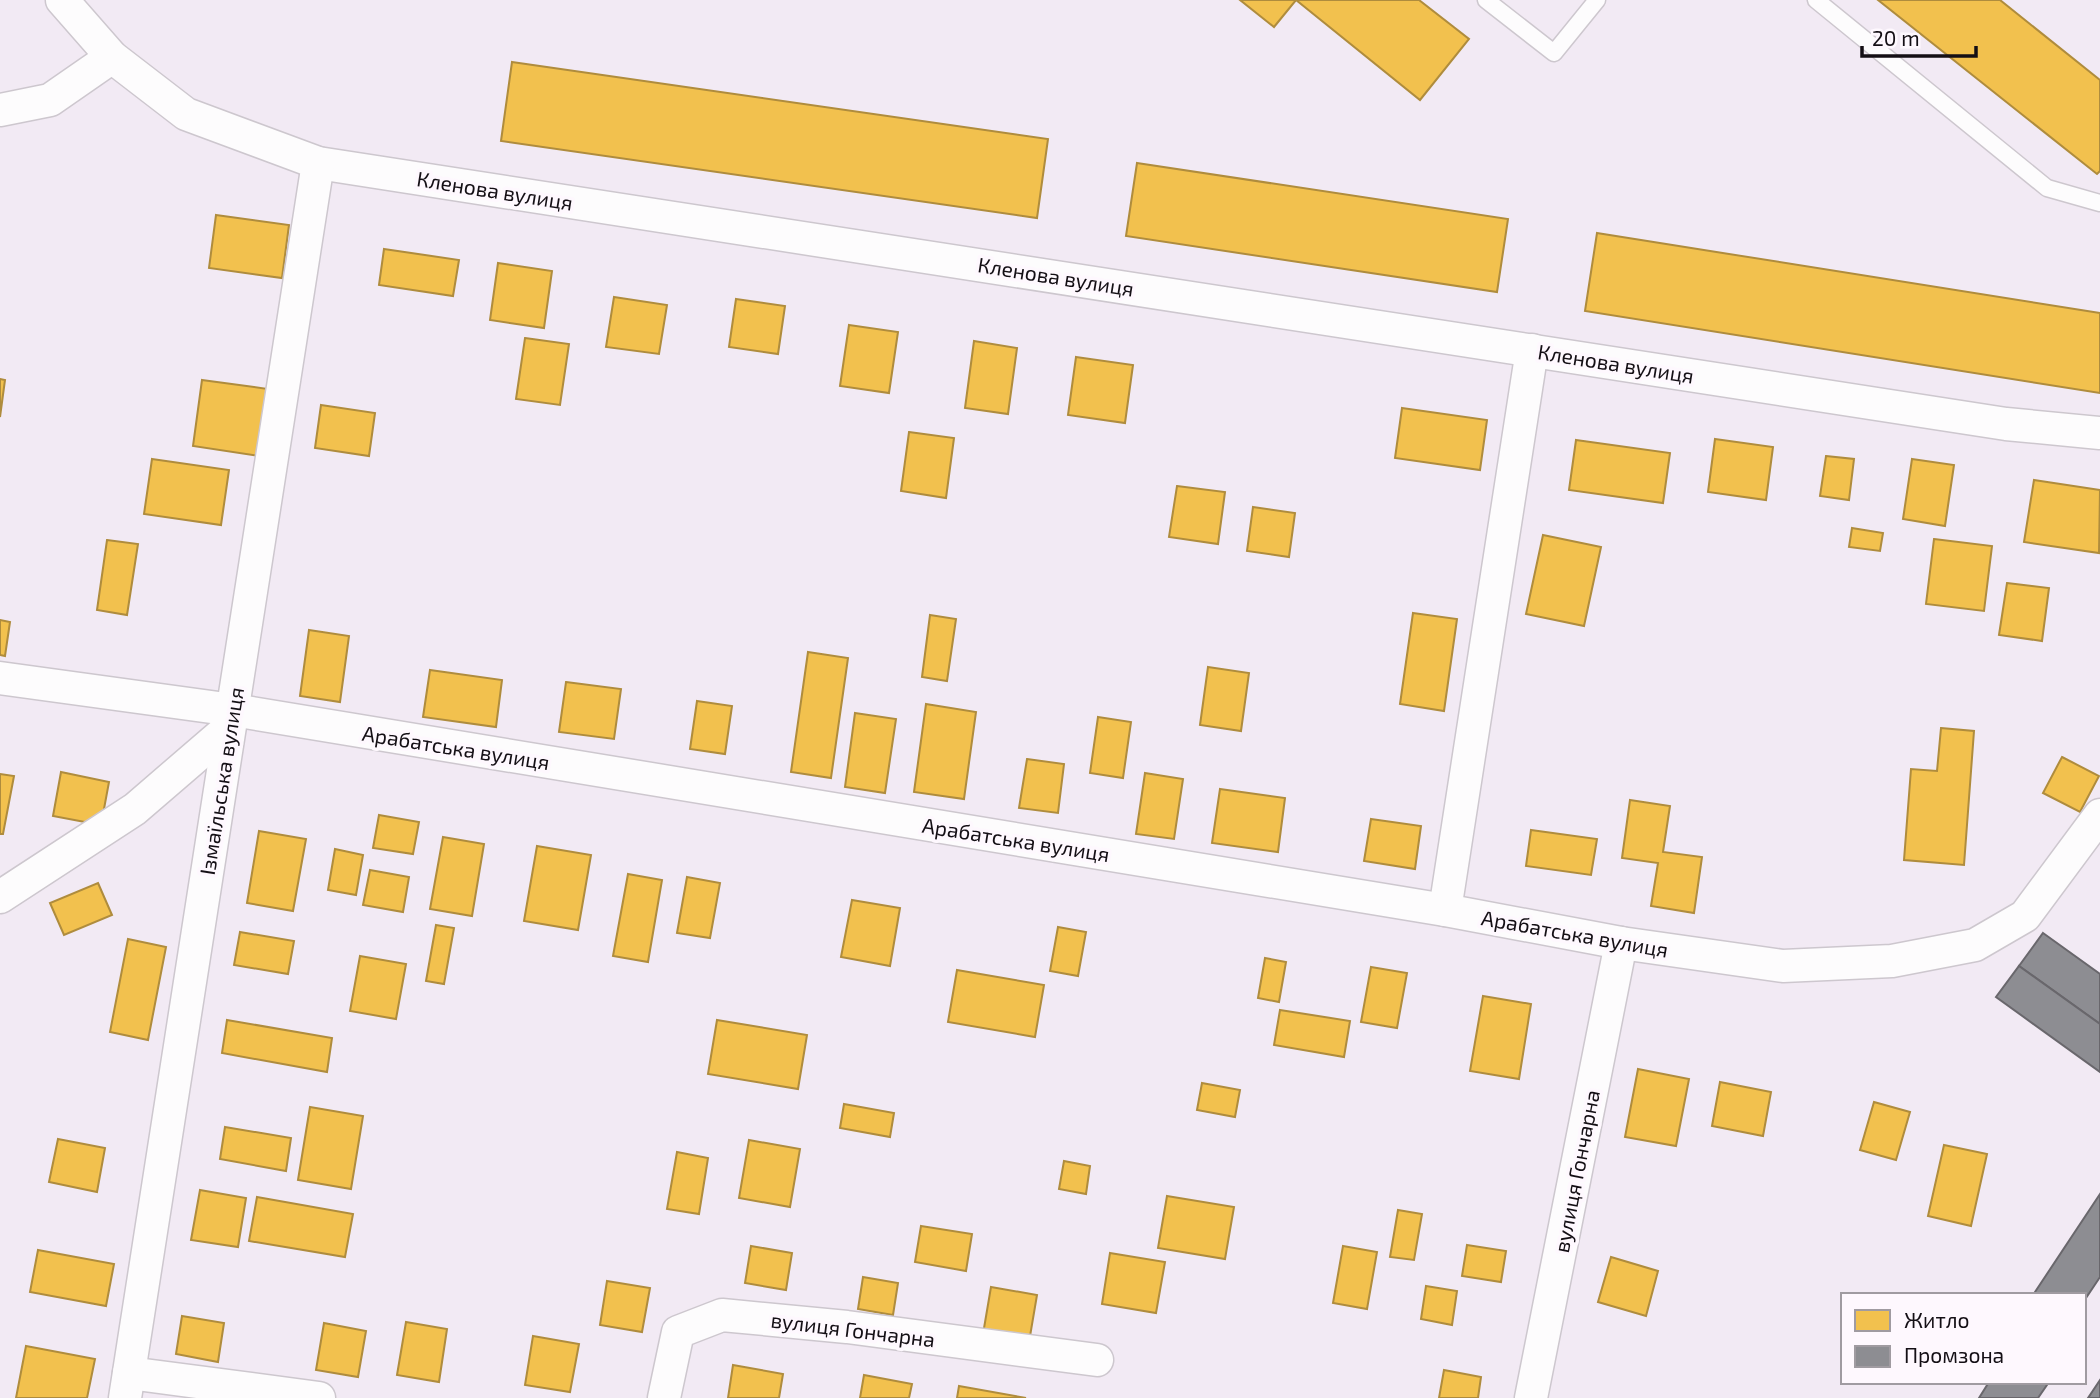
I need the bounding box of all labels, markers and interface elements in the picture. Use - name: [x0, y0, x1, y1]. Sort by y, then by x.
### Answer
- scale bar: [1862, 14, 1976, 58]
- text: 20 m: [1872, 25, 1920, 50]
- street label: Кленова вулиця: [415, 165, 575, 216]
- street label: Кленова вулиця: [976, 251, 1136, 302]
- street label: Кленова вулиця: [1536, 338, 1696, 389]
- street label: Ізмаїльська вулиця: [194, 685, 249, 877]
- street label: Арабатська вулиця: [360, 720, 551, 775]
- street label: Арабатська вулиця: [920, 812, 1111, 867]
- street label: Арабатська вулиця: [1479, 904, 1670, 963]
- street label: вулиця Гончарна: [1548, 1087, 1605, 1255]
- legend: [1841, 1293, 2086, 1384]
- street label: вулиця Гончарна: [769, 1307, 937, 1352]
- text: Житло: [1904, 1307, 1969, 1332]
- text: Промзона: [1904, 1342, 2004, 1367]

